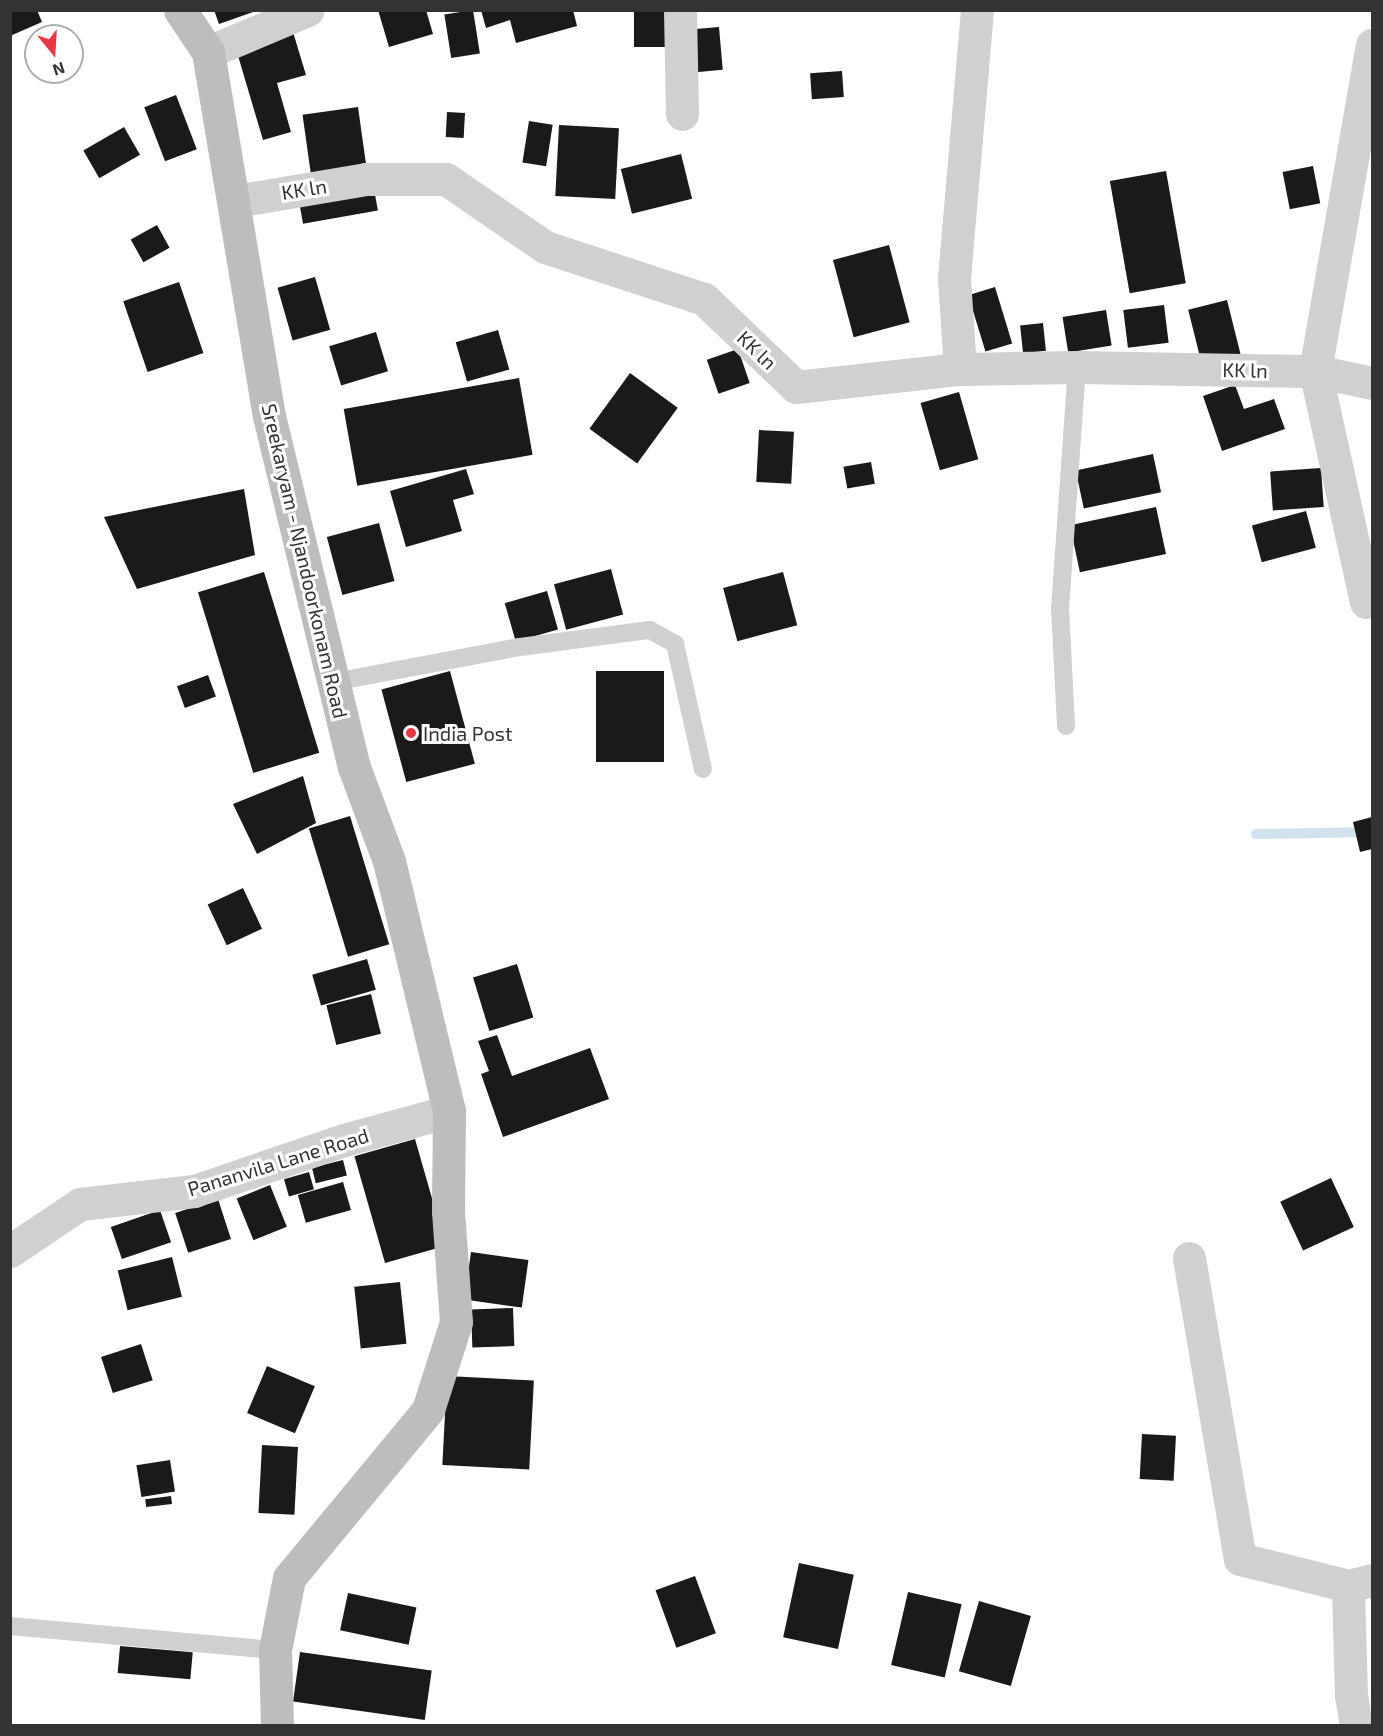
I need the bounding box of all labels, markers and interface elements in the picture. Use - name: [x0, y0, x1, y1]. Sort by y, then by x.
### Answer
- north arrow: [24, 24, 84, 84]
- text: N: [51, 59, 68, 81]
- street label: KK ln: [280, 174, 328, 204]
- street label: KK ln: [732, 326, 782, 374]
- street label: KK ln: [1222, 358, 1268, 382]
- street label: Sreekaryam - Njandoorkonam Road: [257, 401, 353, 721]
- place label: India Post: [423, 721, 513, 745]
- marker: India Post: [404, 726, 418, 740]
- street label: Pananvila Lane Road: [185, 1123, 371, 1201]

